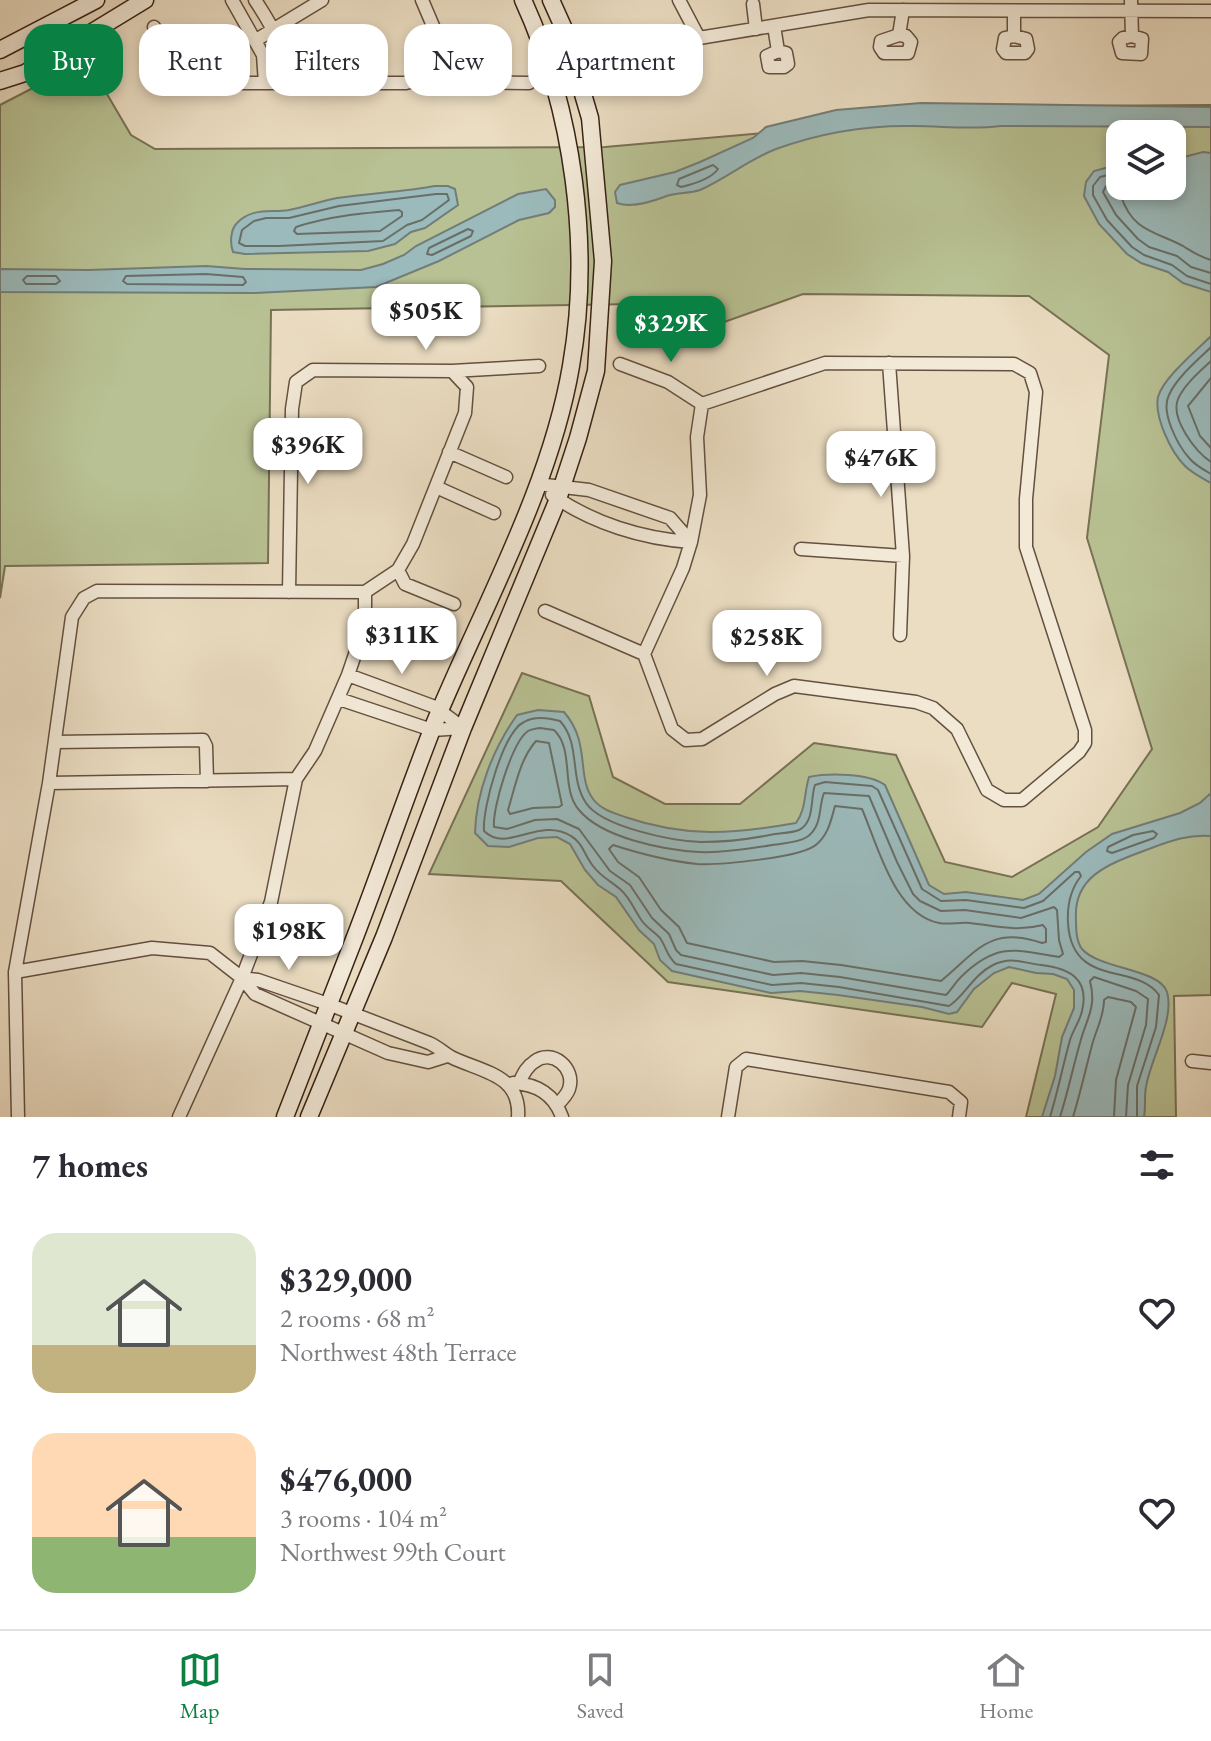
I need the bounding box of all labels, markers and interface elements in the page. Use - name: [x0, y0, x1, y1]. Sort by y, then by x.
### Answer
- chip: Buy: [24, 24, 123, 96]
- chip: Rent: [139, 24, 250, 96]
- chip: Filters: [266, 24, 388, 96]
- chip: New: [404, 24, 512, 96]
- chip: Apartment: [528, 24, 703, 96]
- map controls: [1106, 120, 1186, 200]
- button: layers: [1106, 120, 1186, 200]
- pin: $505K: [370, 284, 482, 352]
- text: $505K: [389, 293, 463, 327]
- pin: $329K: [615, 296, 727, 364]
- text: $329K: [634, 305, 708, 339]
- pin: $396K: [252, 418, 364, 486]
- text: $396K: [271, 427, 345, 461]
- pin: $476K: [825, 431, 937, 499]
- text: $476K: [844, 440, 918, 474]
- pin: $311K: [346, 608, 458, 676]
- pin: $258K: [711, 610, 823, 678]
- text: $311K: [365, 617, 439, 651]
- text: $258K: [730, 619, 804, 653]
- pin: $198K: [233, 904, 345, 972]
- text: $198K: [252, 913, 326, 947]
- text: 7 homes: [32, 1143, 148, 1187]
- icon: filters: [1135, 1143, 1179, 1187]
- text: $329,000: [280, 1257, 412, 1301]
- icon: home: [96, 1265, 192, 1361]
- icon: heart: [1135, 1291, 1179, 1335]
- text: 2 rooms · 68 m²: [280, 1301, 435, 1335]
- text: Northwest 48th Terrace: [280, 1335, 517, 1369]
- text: $476,000: [280, 1457, 412, 1501]
- icon: home: [96, 1465, 192, 1561]
- icon: heart: [1135, 1491, 1179, 1535]
- text: 3 rooms · 104 m²: [280, 1501, 447, 1535]
- text: Northwest 99th Court: [280, 1535, 506, 1569]
- tab: Map: [178, 1648, 222, 1725]
- tab: Saved: [577, 1648, 624, 1725]
- tab: Home: [979, 1648, 1033, 1725]

